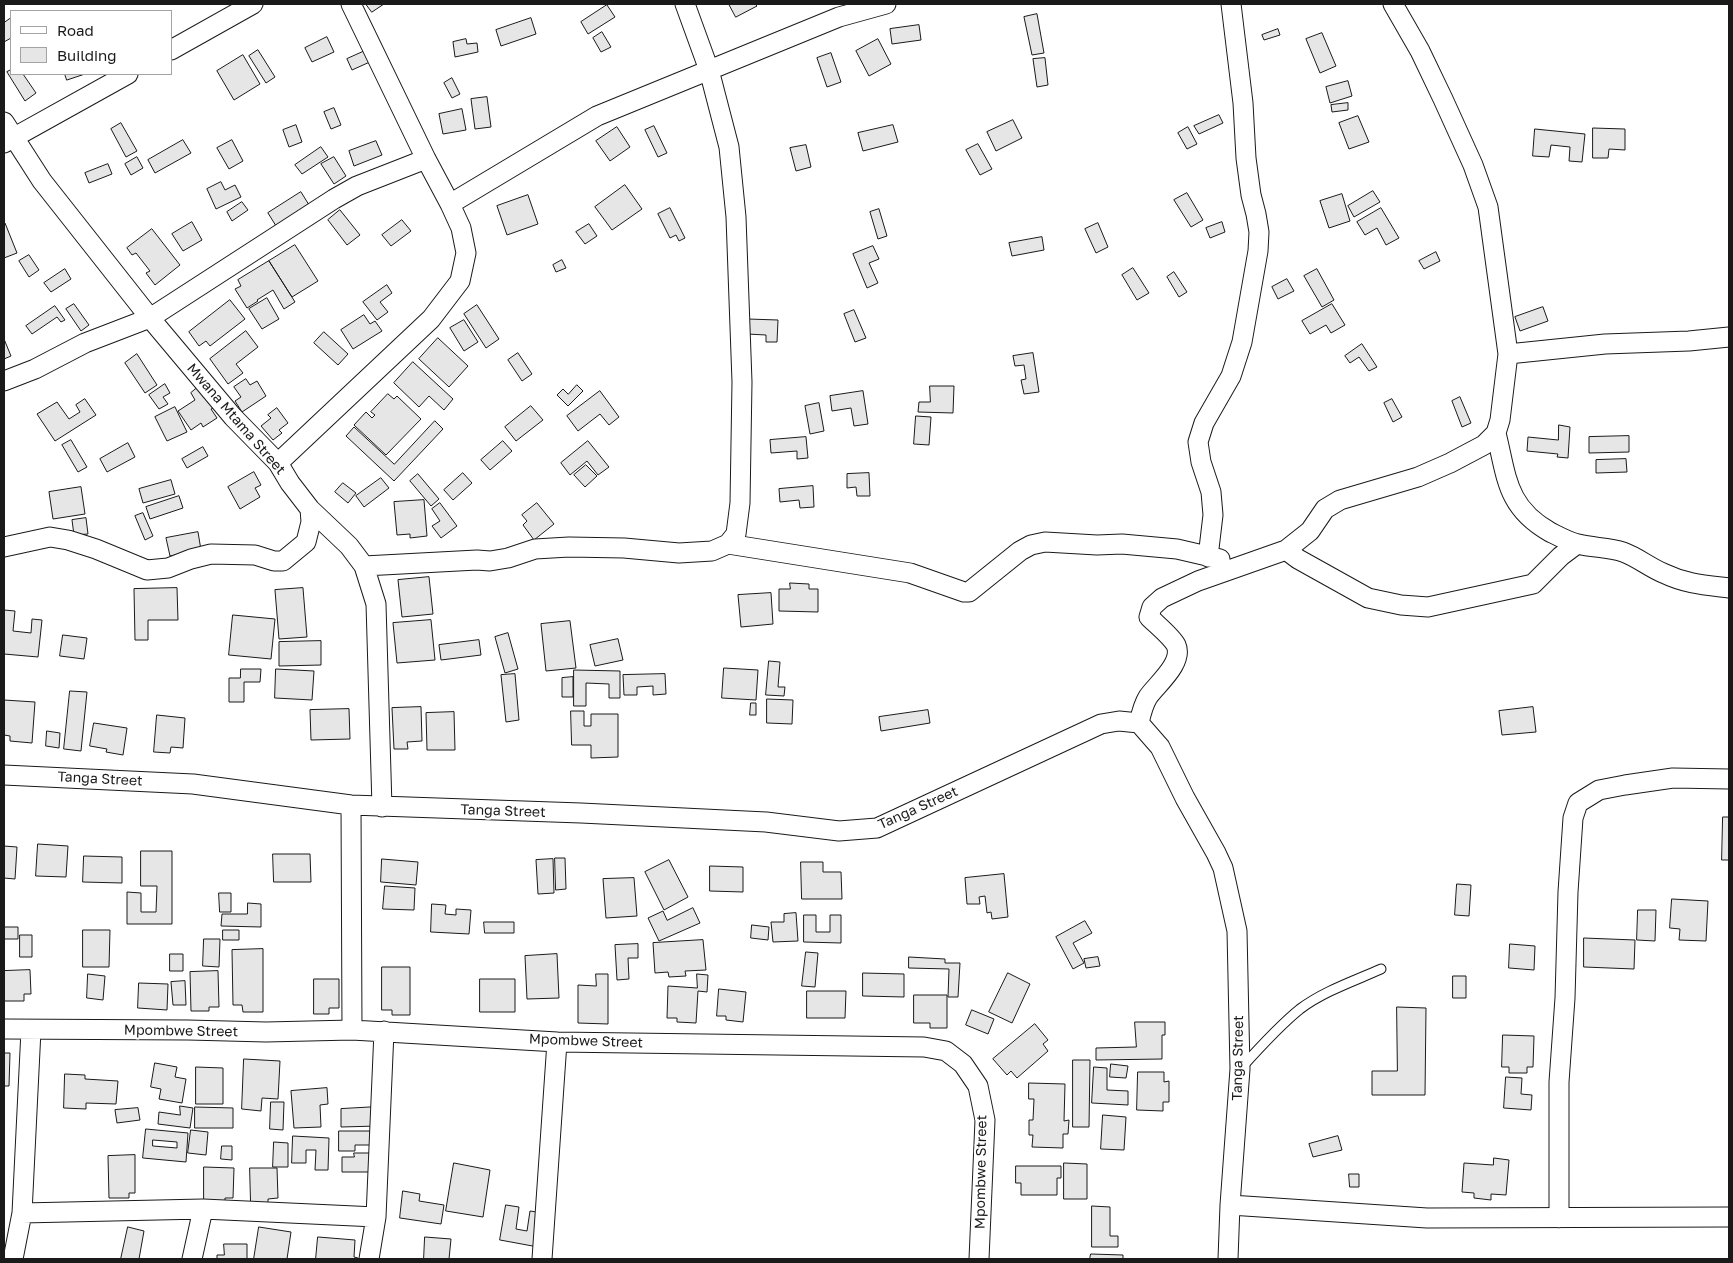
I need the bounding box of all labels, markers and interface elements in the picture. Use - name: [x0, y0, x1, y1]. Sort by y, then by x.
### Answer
- legend: [10, 10, 172, 75]
- text: Road: [57, 21, 94, 39]
- text: Building: [57, 46, 117, 64]
- street label: Mwana Mtama Street: [183, 360, 289, 478]
- street label: Tanga Street: [57, 768, 143, 790]
- street label: Tanga Street: [876, 783, 960, 833]
- street label: Tanga Street: [460, 801, 546, 821]
- street label: Tanga Street: [1229, 1015, 1247, 1101]
- street label: Mpombwe Street: [124, 1022, 238, 1040]
- street label: Mpombwe Street: [529, 1031, 643, 1051]
- street label: Mpombwe Street: [972, 1115, 990, 1229]

